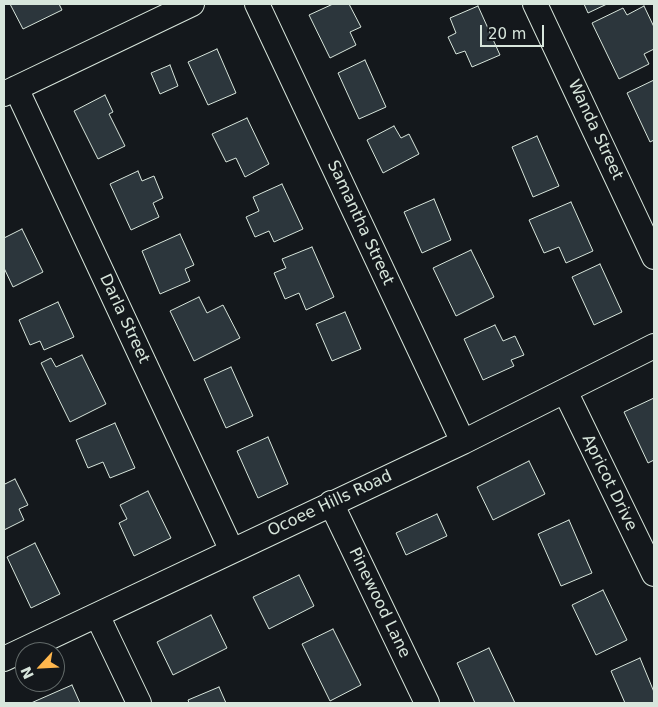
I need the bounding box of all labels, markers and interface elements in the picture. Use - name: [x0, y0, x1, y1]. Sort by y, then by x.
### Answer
- scale bar: [483, 15, 547, 47]
- text: 20 m: [488, 25, 526, 43]
- street label: Wanda Street: [563, 77, 627, 183]
- street label: Samantha Street: [323, 158, 397, 288]
- street label: Darla Street: [95, 271, 153, 367]
- street label: Apricot Drive: [577, 432, 641, 534]
- street label: Ocoee Hills Road: [265, 467, 395, 541]
- street label: Pinewood Lane: [344, 545, 414, 661]
- north arrow: [15, 642, 65, 692]
- text: N: [18, 664, 37, 682]

